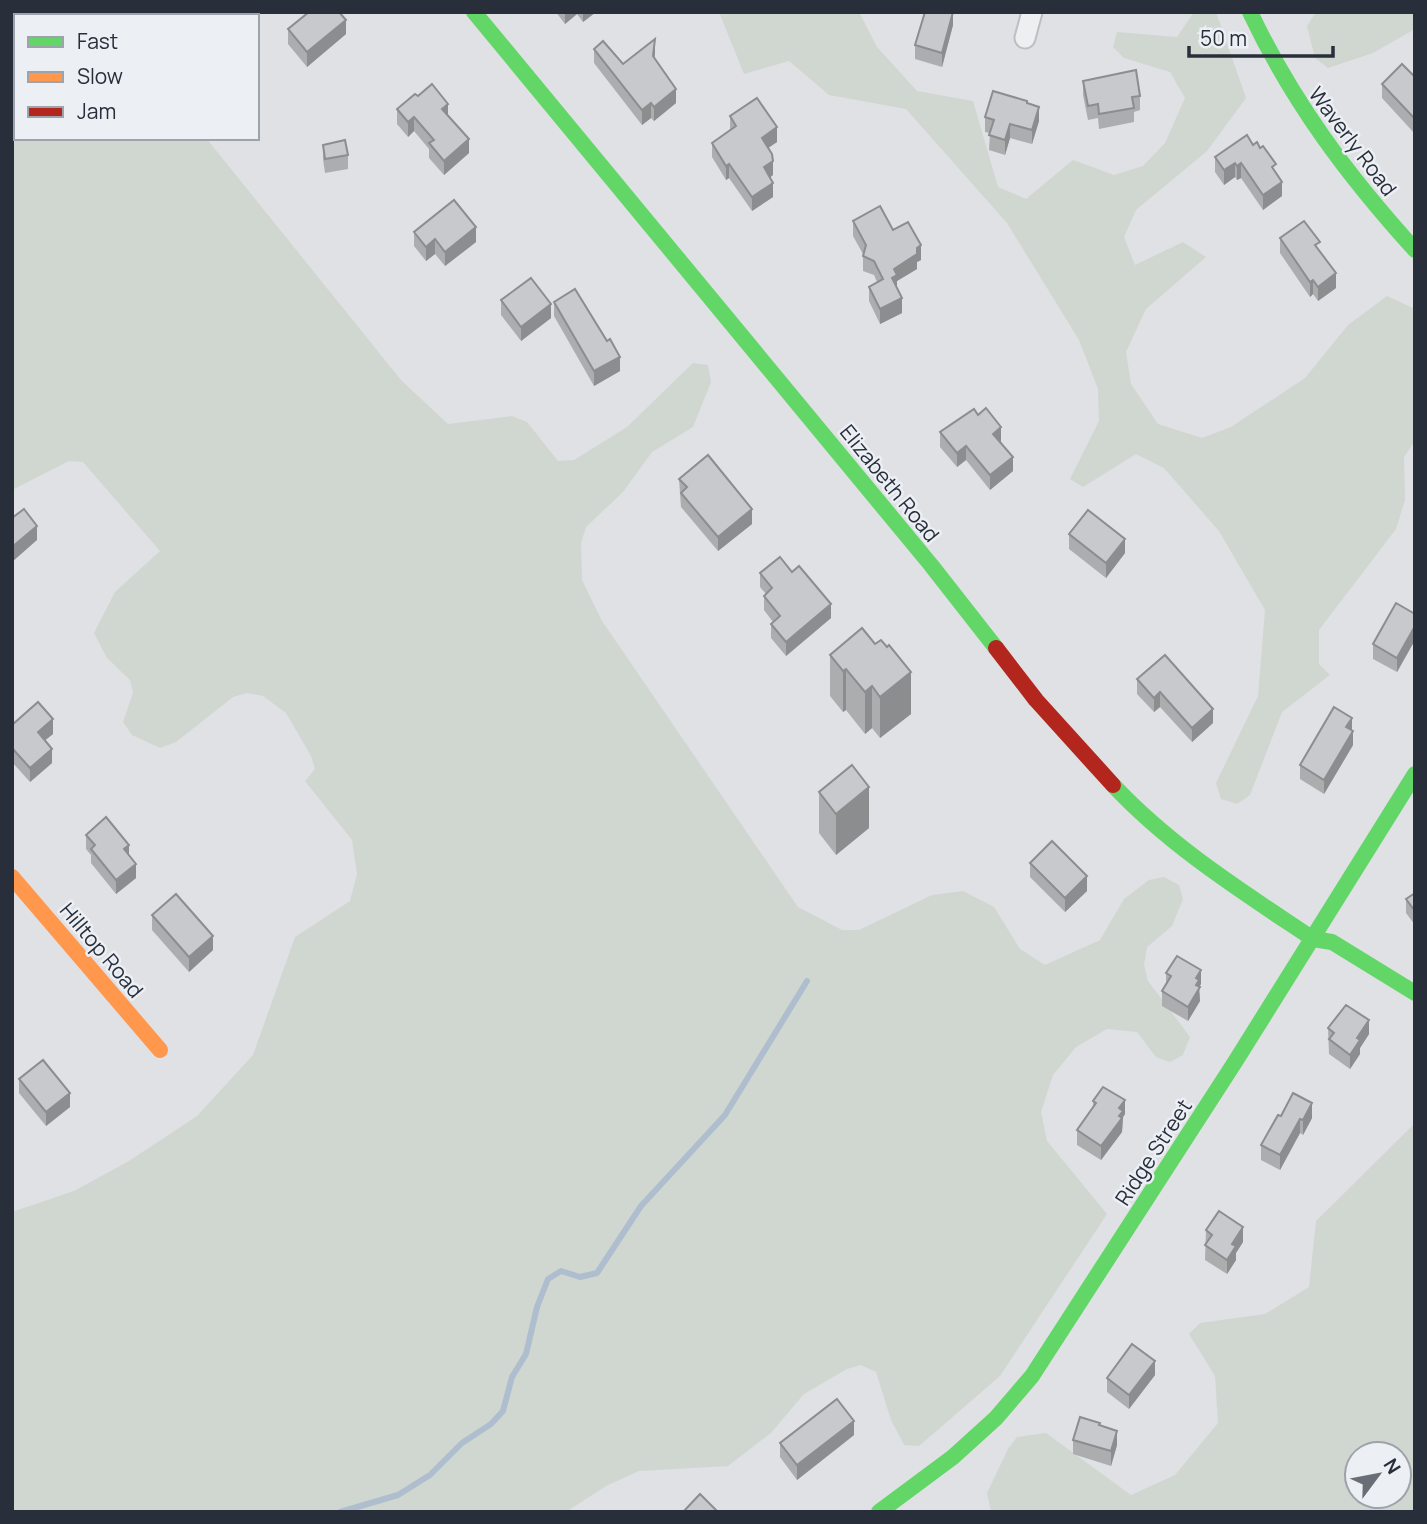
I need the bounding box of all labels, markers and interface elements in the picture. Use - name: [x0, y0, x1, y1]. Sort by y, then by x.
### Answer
- legend: [14, 14, 259, 140]
- scale bar: [1189, 14, 1332, 58]
- text: 50 m: [1200, 24, 1247, 52]
- text: Fast: [77, 27, 118, 55]
- text: Slow: [77, 62, 123, 90]
- street label: Waverly Road: [1303, 81, 1403, 201]
- text: Jam: [77, 97, 116, 125]
- street label: Elizabeth Road: [834, 418, 946, 548]
- street label: Hilltop Road: [54, 897, 150, 1003]
- street label: Ridge Street: [1108, 1094, 1198, 1210]
- north arrow: [1343, 1440, 1413, 1510]
- text: N: [1378, 1453, 1407, 1479]

